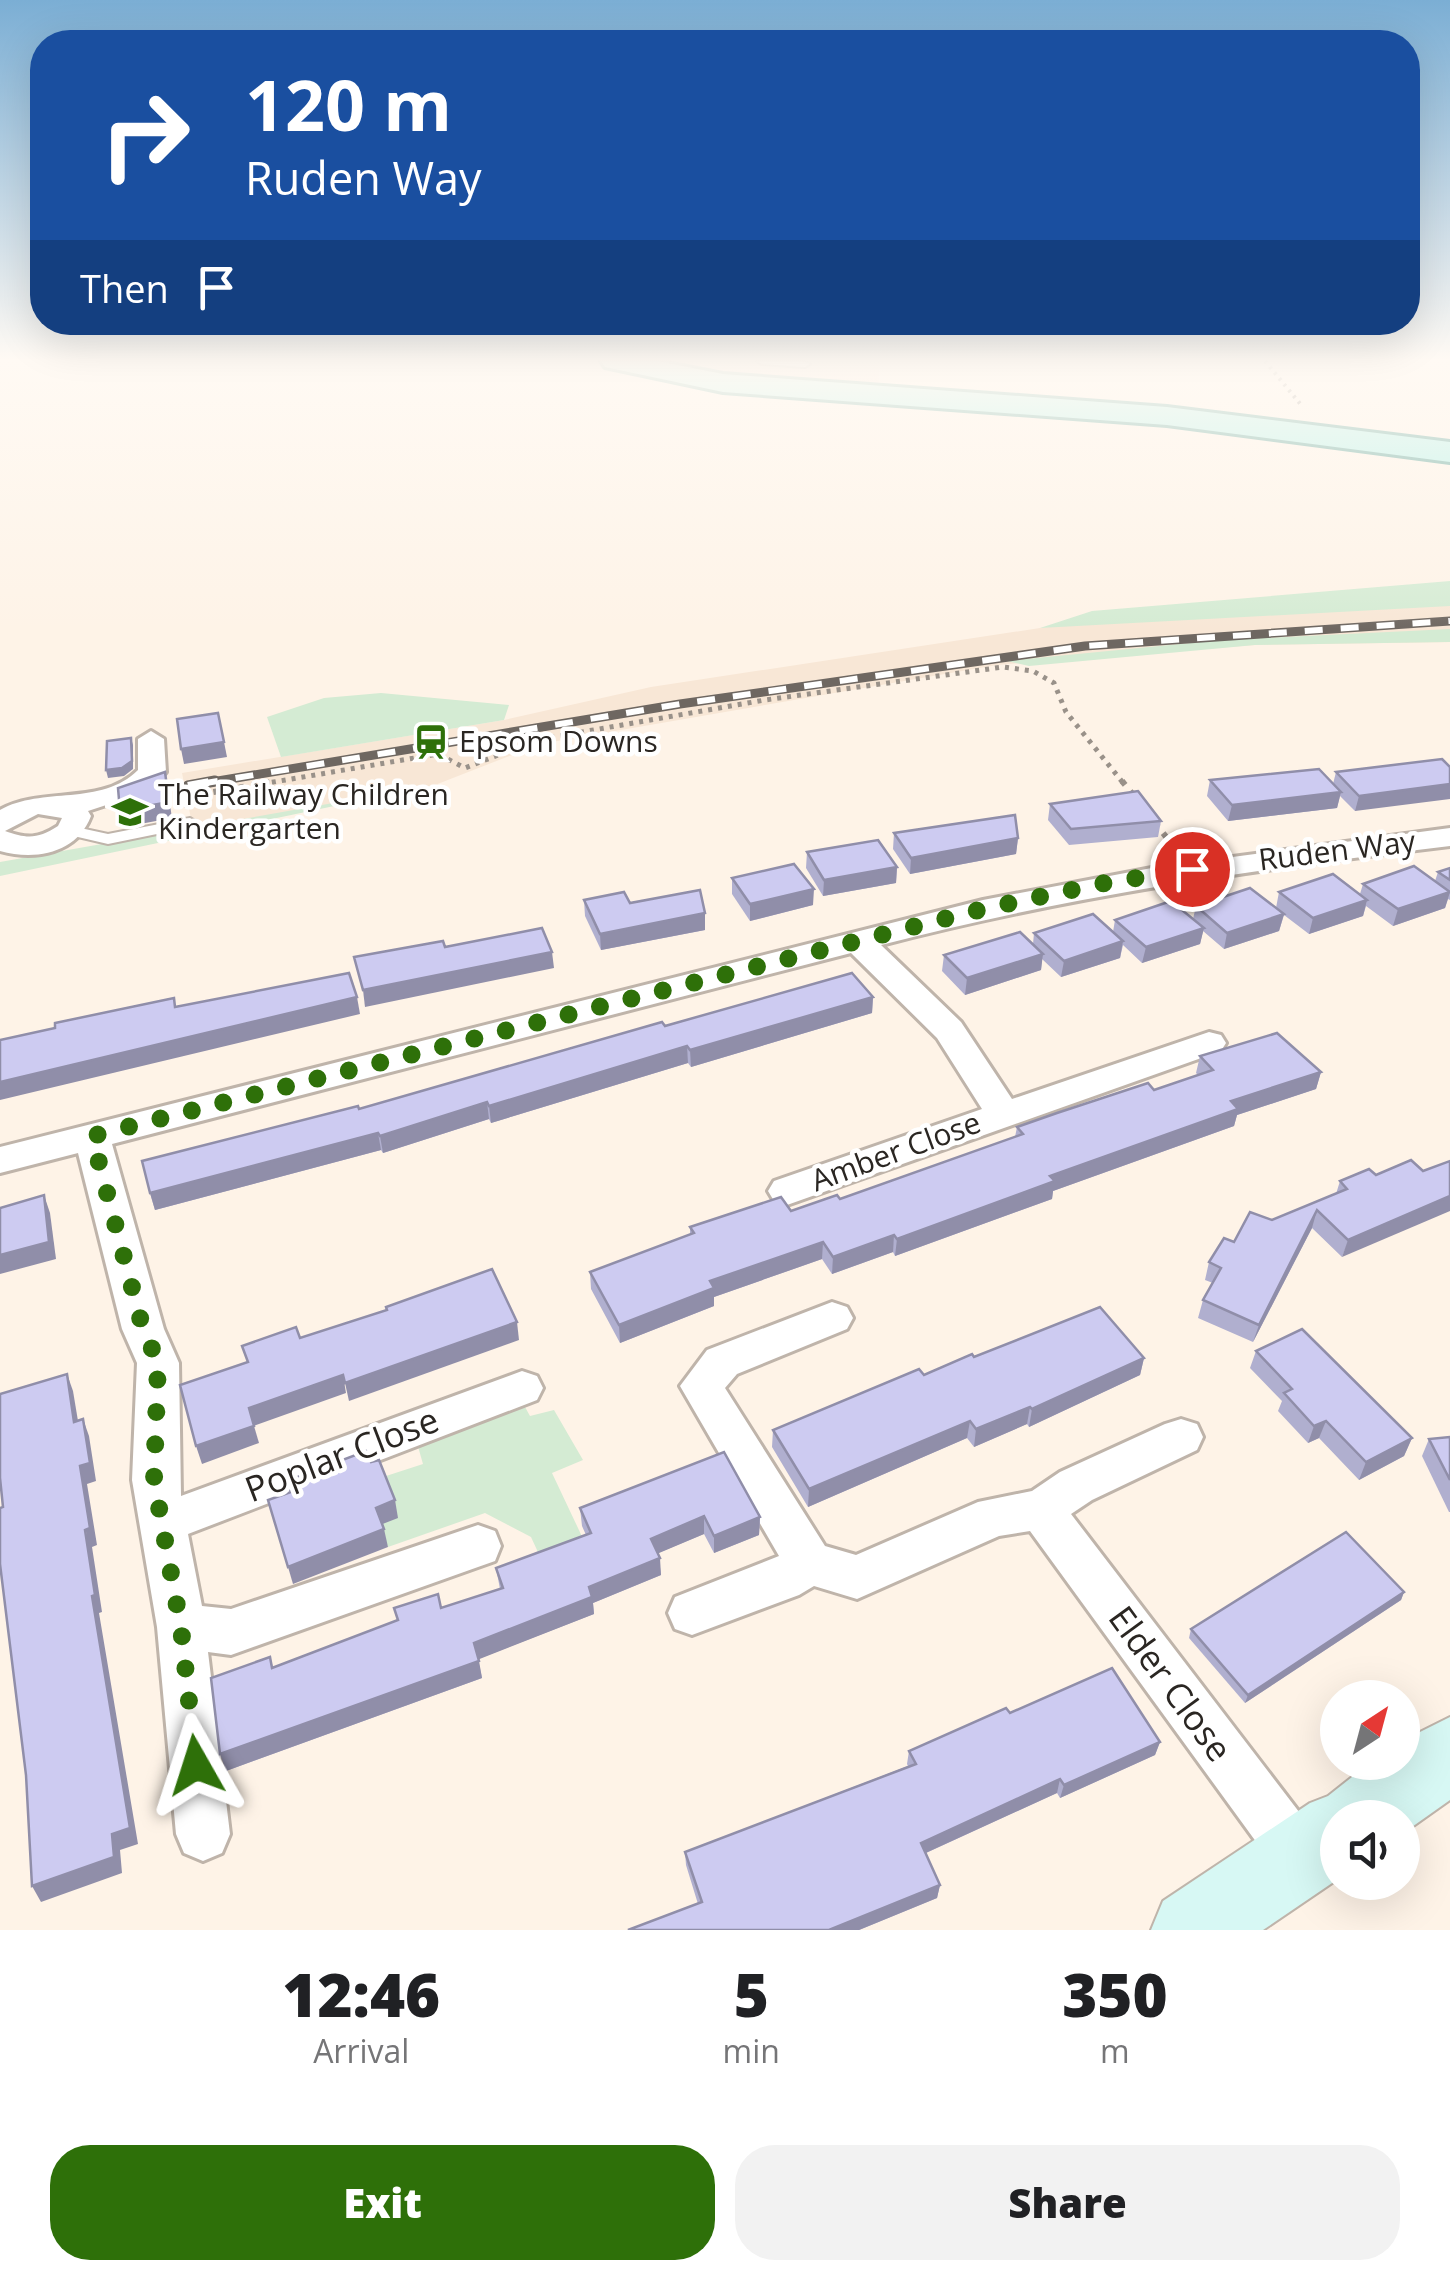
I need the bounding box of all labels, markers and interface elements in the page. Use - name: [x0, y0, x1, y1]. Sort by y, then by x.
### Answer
- text: 120 m: [245, 56, 452, 152]
- icon: right: [80, 70, 210, 200]
- text: Ruden Way: [245, 147, 482, 208]
- icon: arrive: [189, 260, 244, 315]
- text: Then: [80, 262, 169, 314]
- place label: Epsom Downs: [459, 720, 658, 761]
- station icon: Epsom Downs: [412, 723, 450, 761]
- place label: The Railway Children Kindergarten: [158, 773, 449, 848]
- school or university icon: The Railway Children Kindergarten: [111, 793, 149, 831]
- street label: Ruden Way: [1256, 819, 1419, 879]
- pin: [1150, 827, 1235, 912]
- icon: arrive: [1165, 842, 1220, 897]
- street label: Amber Close: [805, 1101, 986, 1200]
- street label: Poplar Close: [238, 1395, 445, 1512]
- street label: Elder Close: [1099, 1596, 1243, 1770]
- north arrow: [1320, 1680, 1420, 1780]
- map controls: [1320, 1680, 1420, 1900]
- position arrow: [144, 1713, 248, 1817]
- button: sound: [1320, 1800, 1420, 1900]
- text: 12:46: [282, 1953, 440, 2035]
- text: 5: [734, 1953, 769, 2035]
- text: 350: [1062, 1953, 1168, 2035]
- text: Arrival: [313, 2029, 409, 2072]
- text: min: [723, 2029, 780, 2072]
- text: m: [1100, 2029, 1130, 2072]
- button: Exit: [50, 2145, 715, 2260]
- button: Share: [735, 2145, 1400, 2260]

